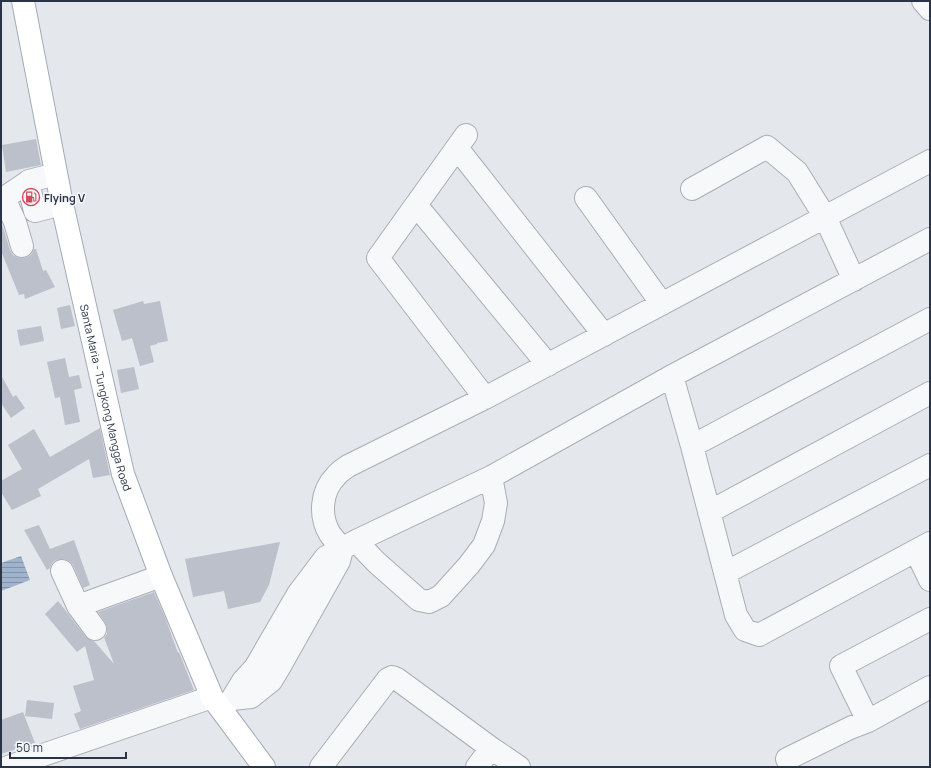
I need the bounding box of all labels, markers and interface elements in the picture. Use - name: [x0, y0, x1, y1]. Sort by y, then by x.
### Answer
- fuel station icon: Flying V: [21, 187, 41, 207]
- place label: Flying V: [44, 190, 85, 205]
- street label: Santa Maria - Tungkong Mangga Road: [77, 302, 136, 493]
- scale bar: [10, 734, 126, 760]
- text: 50 m: [16, 739, 43, 756]

